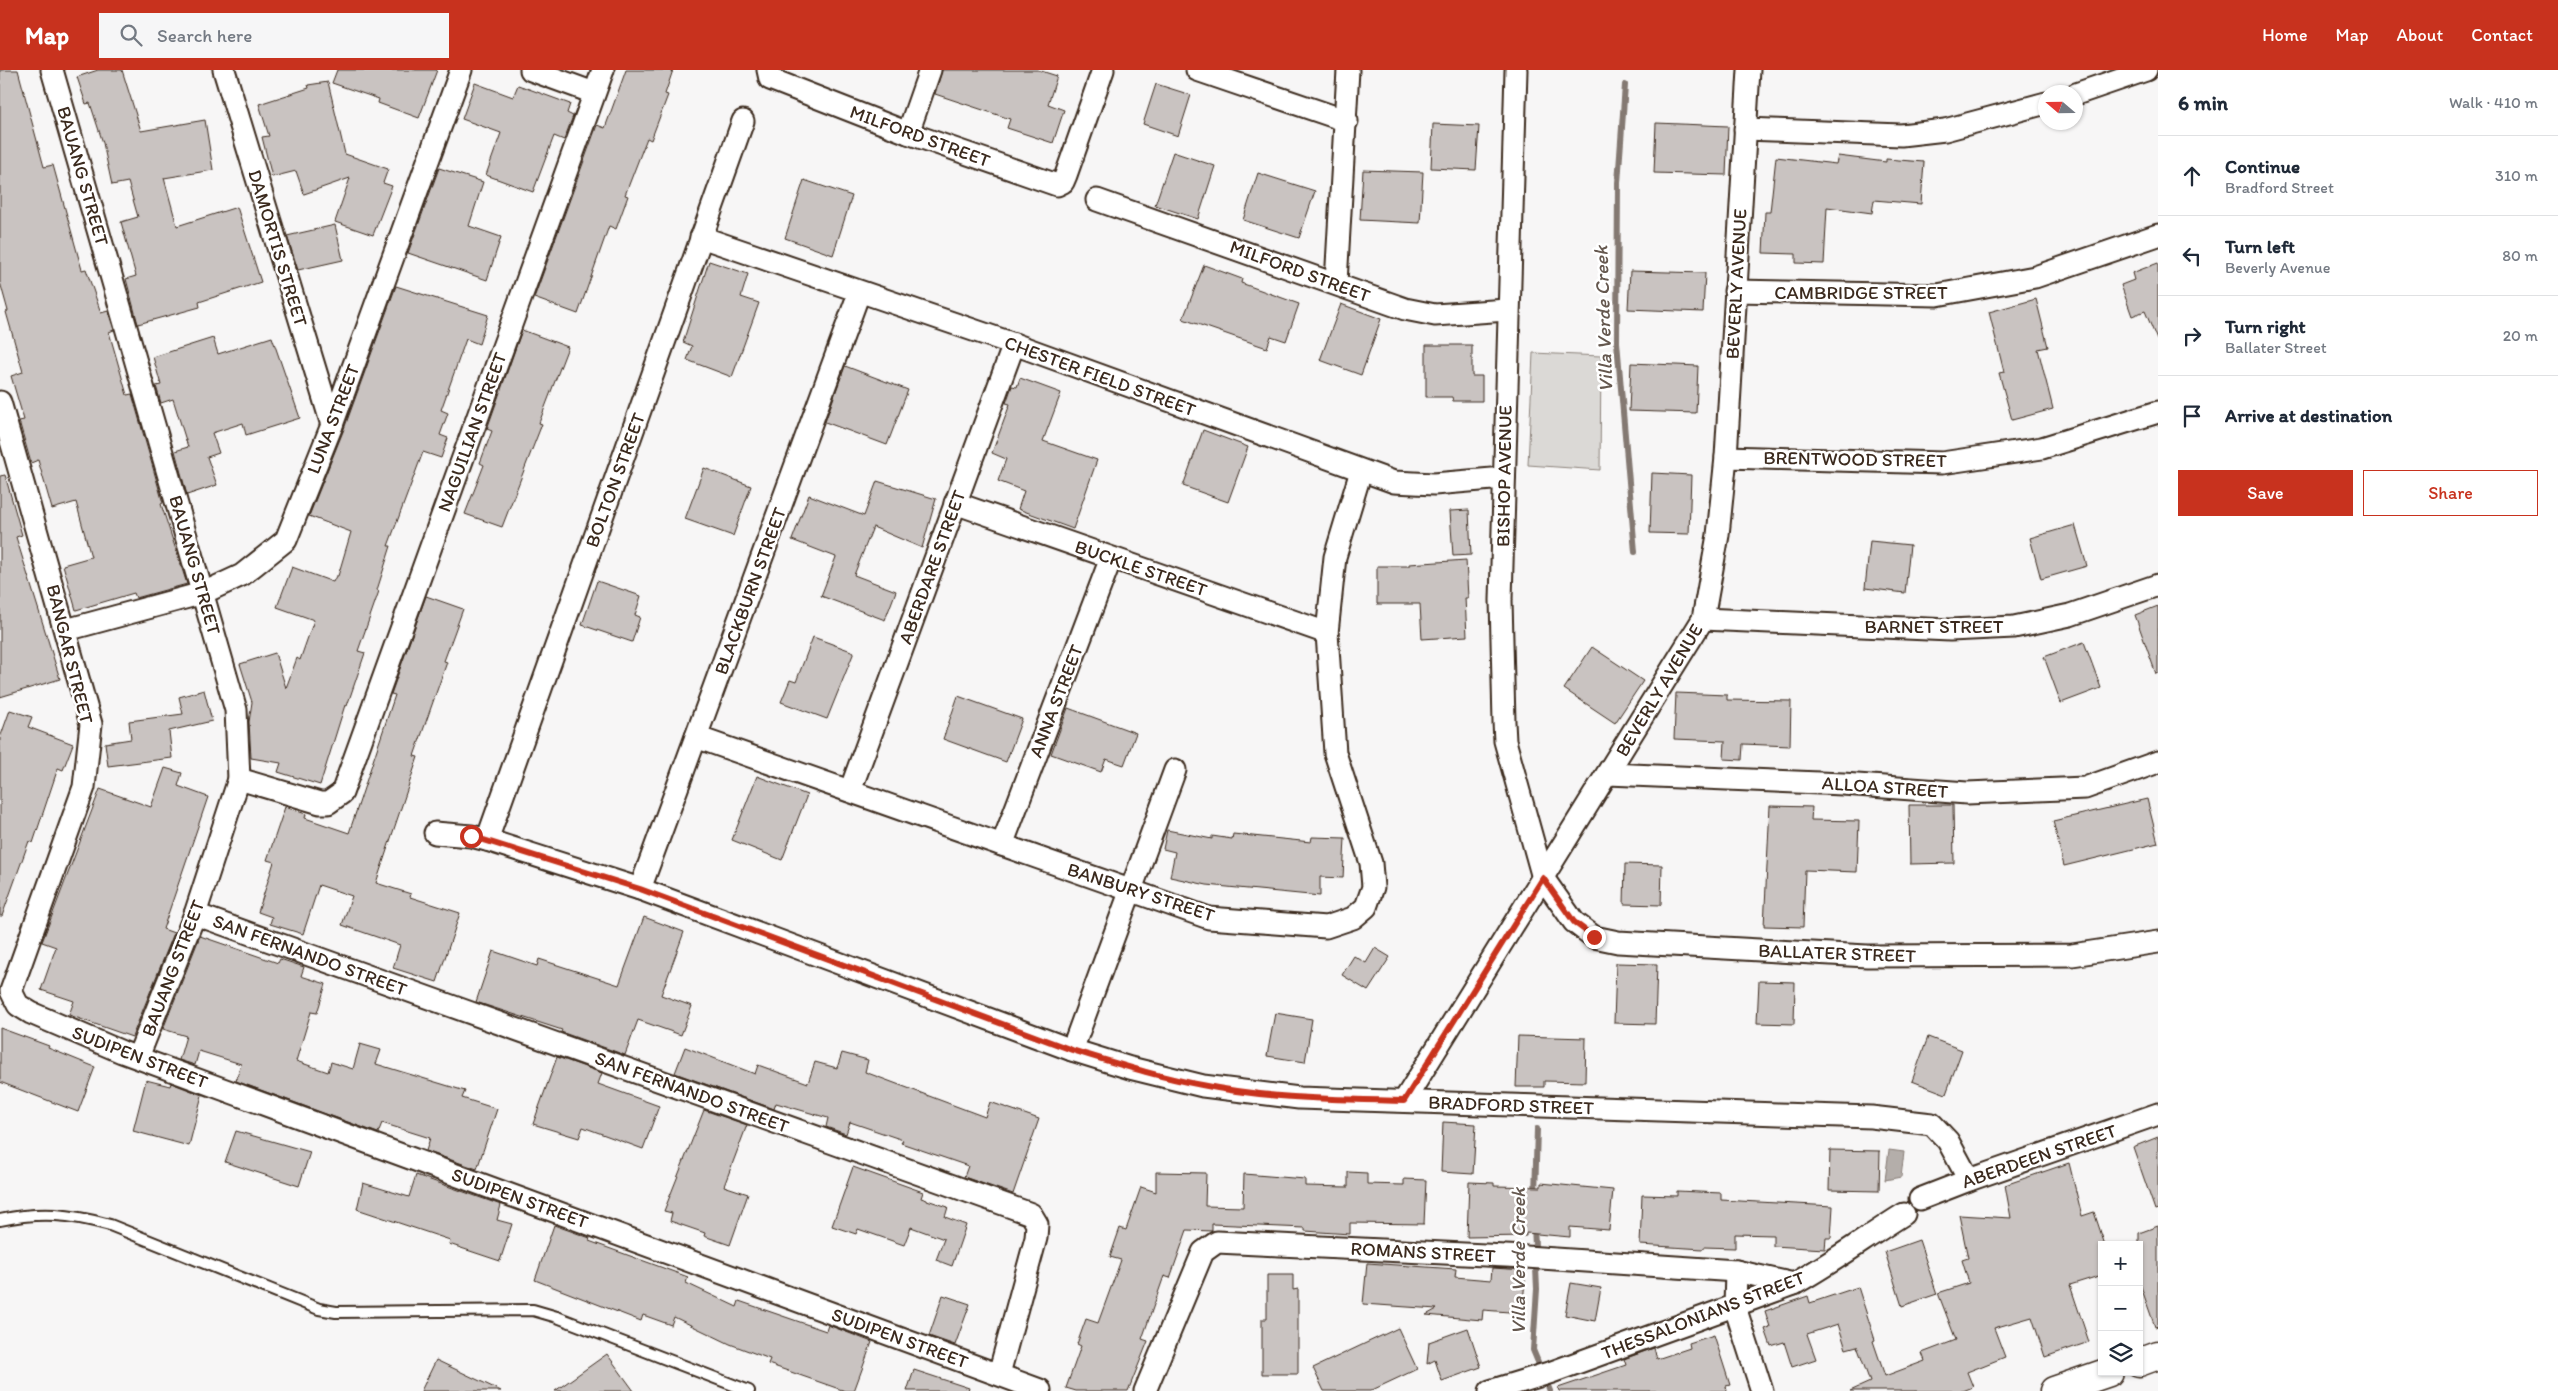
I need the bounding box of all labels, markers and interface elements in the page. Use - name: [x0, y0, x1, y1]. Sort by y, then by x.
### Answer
- search box: [99, 13, 449, 58]
- text: Map: [25, 21, 69, 50]
- icon: search: [117, 21, 145, 49]
- text: Search here: [157, 24, 252, 47]
- text: Home: [2262, 24, 2308, 46]
- text: Map: [2336, 24, 2369, 46]
- text: About: [2397, 24, 2443, 46]
- text: Contact: [2471, 24, 2533, 46]
- north arrow: [2038, 85, 2083, 130]
- text: 6 min: [2178, 90, 2228, 115]
- text: Walk · 410 m: [2449, 93, 2538, 112]
- street label: MILFORD STREET: [847, 100, 994, 172]
- street label: BAUANG STREET: [52, 104, 114, 249]
- text: Continue: [2225, 155, 2300, 178]
- icon: ahead: [2178, 162, 2206, 190]
- text: 310 m: [2495, 166, 2538, 185]
- street label: DAMORTIS STREET: [243, 167, 313, 330]
- text: Bradford Street: [2225, 178, 2334, 197]
- street label: BEVERLY AVENUE: [1721, 208, 1751, 360]
- street label: MILFORD STREET: [1227, 235, 1374, 307]
- text: Turn left: [2225, 235, 2295, 258]
- icon: left: [2178, 242, 2206, 270]
- water label: Villa Verde Creek: [1588, 244, 1618, 393]
- text: 80 m: [2502, 246, 2538, 265]
- text: Beverly Avenue: [2225, 258, 2330, 277]
- street label: CAMBRIDGE STREET: [1774, 281, 1948, 304]
- text: Turn right: [2225, 315, 2306, 338]
- icon: right: [2178, 322, 2206, 350]
- text: 20 m: [2503, 326, 2538, 345]
- street label: CHESTER FIELD STREET: [1001, 331, 1199, 421]
- text: Ballater Street: [2225, 338, 2327, 357]
- street label: NAGUILIAN STREET: [432, 349, 512, 515]
- street label: LUNA STREET: [302, 361, 365, 477]
- icon: arrive: [2178, 402, 2206, 430]
- text: Arrive at destination: [2225, 404, 2392, 427]
- street label: BISHOP AVENUE: [1491, 405, 1517, 547]
- street label: BOLTON STREET: [580, 409, 650, 550]
- street label: BRENTWOOD STREET: [1763, 446, 1947, 472]
- button: Save: [2178, 470, 2353, 516]
- button: Share: [2363, 470, 2538, 516]
- street label: ABERDARE STREET: [893, 486, 971, 647]
- street label: BAUANG STREET: [164, 493, 226, 638]
- street label: BLACKBURN STREET: [709, 504, 791, 678]
- street label: BUCKLE STREET: [1072, 535, 1210, 601]
- street label: BANGAR STREET: [42, 582, 99, 726]
- street label: BARNET STREET: [1864, 615, 2004, 638]
- street label: BEVERLY AVENUE: [1610, 619, 1708, 761]
- street label: ANNA STREET: [1024, 641, 1088, 761]
- street label: ALLOA STREET: [1821, 771, 1949, 803]
- route start: [460, 825, 483, 848]
- street label: BANBURY STREET: [1064, 857, 1218, 927]
- street label: BAUANG STREET: [136, 896, 210, 1039]
- street label: SAN FERNANDO STREET: [210, 909, 410, 1001]
- route end: [1583, 926, 1606, 949]
- street label: BALLATER STREET: [1758, 939, 1917, 967]
- street label: SUDIPEN STREET: [69, 1021, 211, 1094]
- street label: SAN FERNANDO STREET: [592, 1046, 792, 1138]
- street label: BRADFORD STREET: [1428, 1091, 1595, 1119]
- street label: ABERDEEN STREET: [1959, 1119, 2120, 1193]
- street label: SUDIPEN STREET: [449, 1163, 592, 1233]
- water label: Villa Verde Creek: [1506, 1186, 1530, 1334]
- street label: ROMANS STREET: [1350, 1237, 1496, 1267]
- map controls: [2098, 1241, 2143, 1376]
- button: +: [2098, 1241, 2143, 1286]
- street label: THESSALONIANS STREET: [1598, 1265, 1808, 1364]
- button: −: [2098, 1286, 2143, 1331]
- street label: SUDIPEN STREET: [829, 1303, 972, 1373]
- button: layers: [2098, 1331, 2143, 1376]

